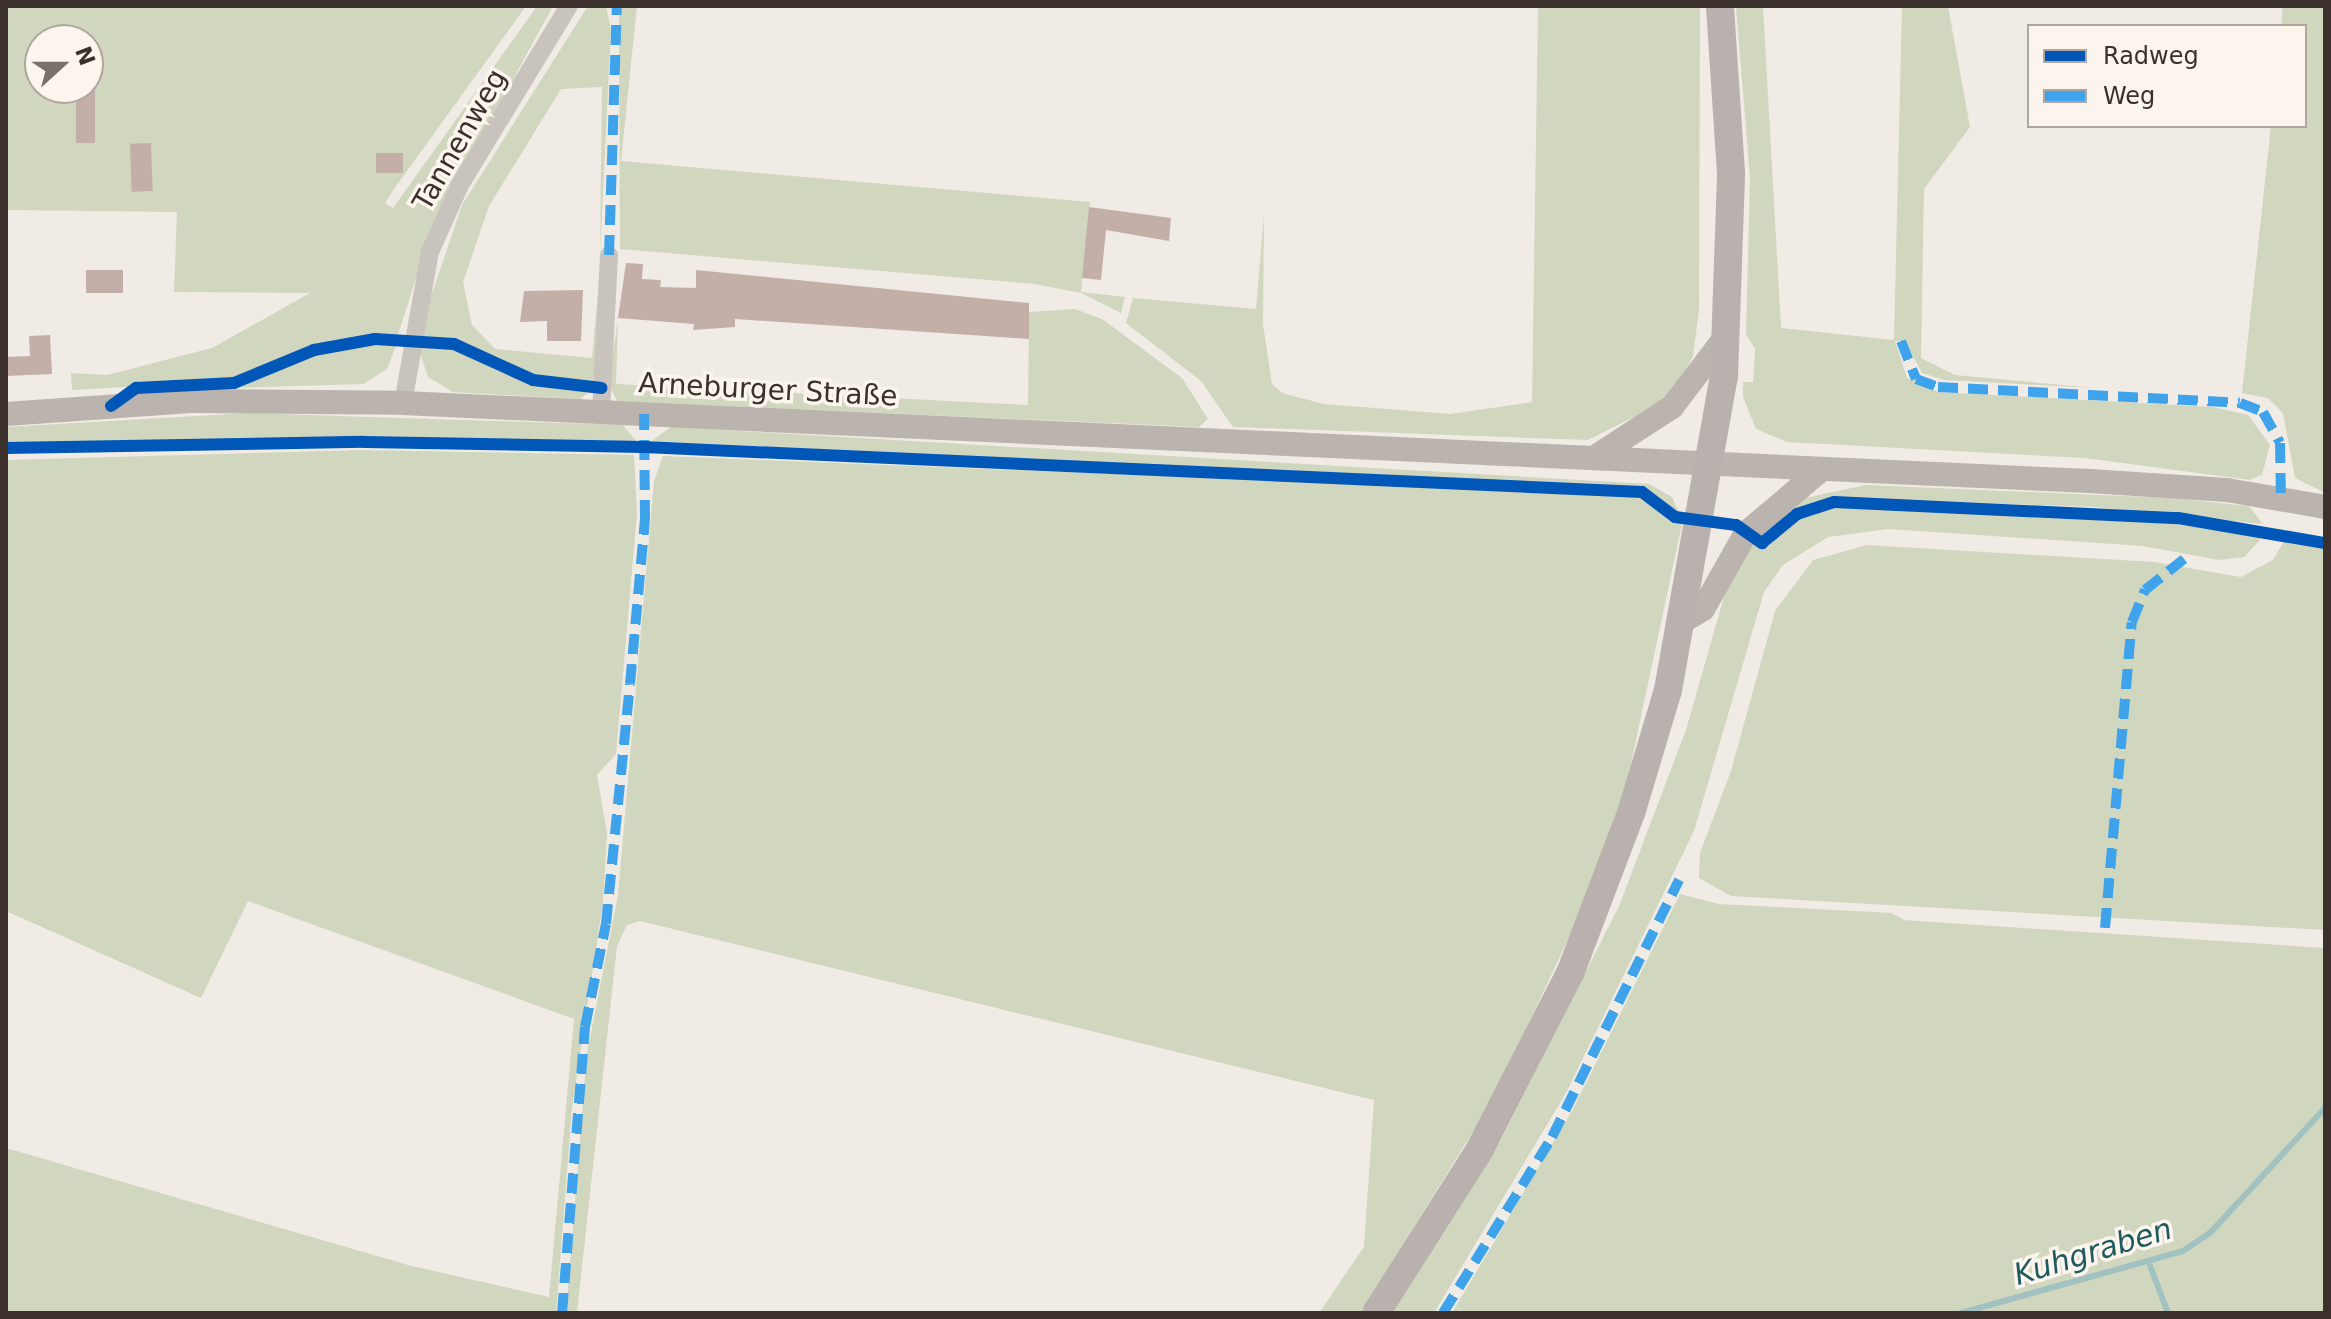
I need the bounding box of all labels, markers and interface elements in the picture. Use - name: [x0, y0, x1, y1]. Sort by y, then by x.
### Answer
- north arrow: [24, 24, 104, 104]
- legend: [2027, 24, 2307, 128]
- text: Radweg: [2103, 42, 2199, 70]
- text: N: [70, 43, 100, 69]
- street label: Tannenweg: [406, 63, 514, 217]
- text: Weg: [2103, 82, 2155, 110]
- street label: Arneburger Straße: [638, 366, 898, 414]
- water label: Kuhgraben: [2010, 1211, 2176, 1293]

